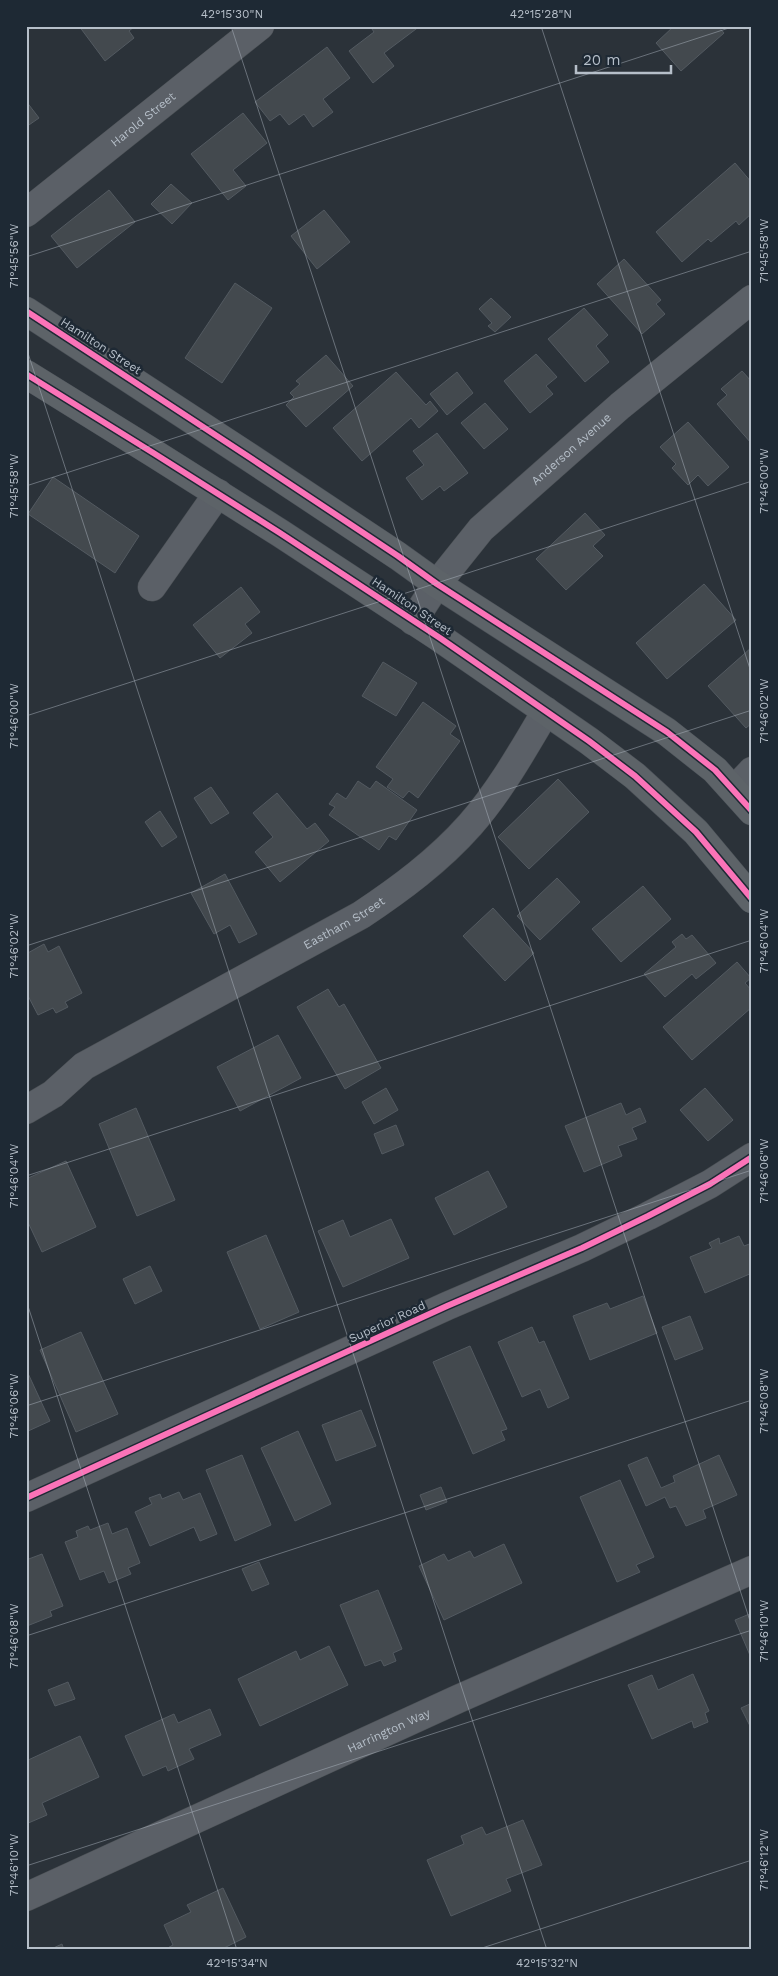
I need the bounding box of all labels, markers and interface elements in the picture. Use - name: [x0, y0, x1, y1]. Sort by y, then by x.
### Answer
- text: 42°15'30"N: [201, 7, 263, 21]
- text: 42°15'28"N: [510, 7, 572, 21]
- scale bar: [576, 42, 670, 74]
- text: 20 m: [583, 51, 621, 69]
- street label: Harold Street: [108, 89, 178, 149]
- text: 71°45'58"W: [757, 218, 771, 283]
- text: 71°45'56"W: [7, 223, 21, 288]
- street label: Hamilton Street: [58, 315, 144, 377]
- street label: Anderson Avenue: [529, 410, 614, 488]
- text: 71°46'00"W: [757, 448, 771, 514]
- text: 71°45'58"W: [7, 453, 21, 518]
- street label: Hamilton Street: [369, 574, 455, 638]
- text: 71°46'02"W: [757, 678, 771, 743]
- text: 71°46'00"W: [7, 683, 21, 749]
- street label: Eastham Street: [301, 894, 387, 952]
- text: 71°46'04"W: [757, 908, 771, 973]
- text: 71°46'02"W: [7, 913, 21, 978]
- text: 71°46'06"W: [757, 1138, 771, 1204]
- text: 71°46'04"W: [7, 1143, 21, 1208]
- street label: Superior Road: [347, 1298, 427, 1346]
- text: 71°46'08"W: [757, 1368, 771, 1434]
- text: 71°46'06"W: [7, 1373, 21, 1439]
- text: 71°46'10"W: [757, 1599, 771, 1662]
- text: 71°46'08"W: [7, 1603, 21, 1669]
- street label: Harrington Way: [345, 1705, 433, 1756]
- text: 71°46'12"W: [757, 1828, 771, 1891]
- text: 71°46'10"W: [7, 1833, 21, 1896]
- text: 42°15'34"N: [206, 1956, 268, 1970]
- text: 42°15'32"N: [516, 1956, 578, 1970]

